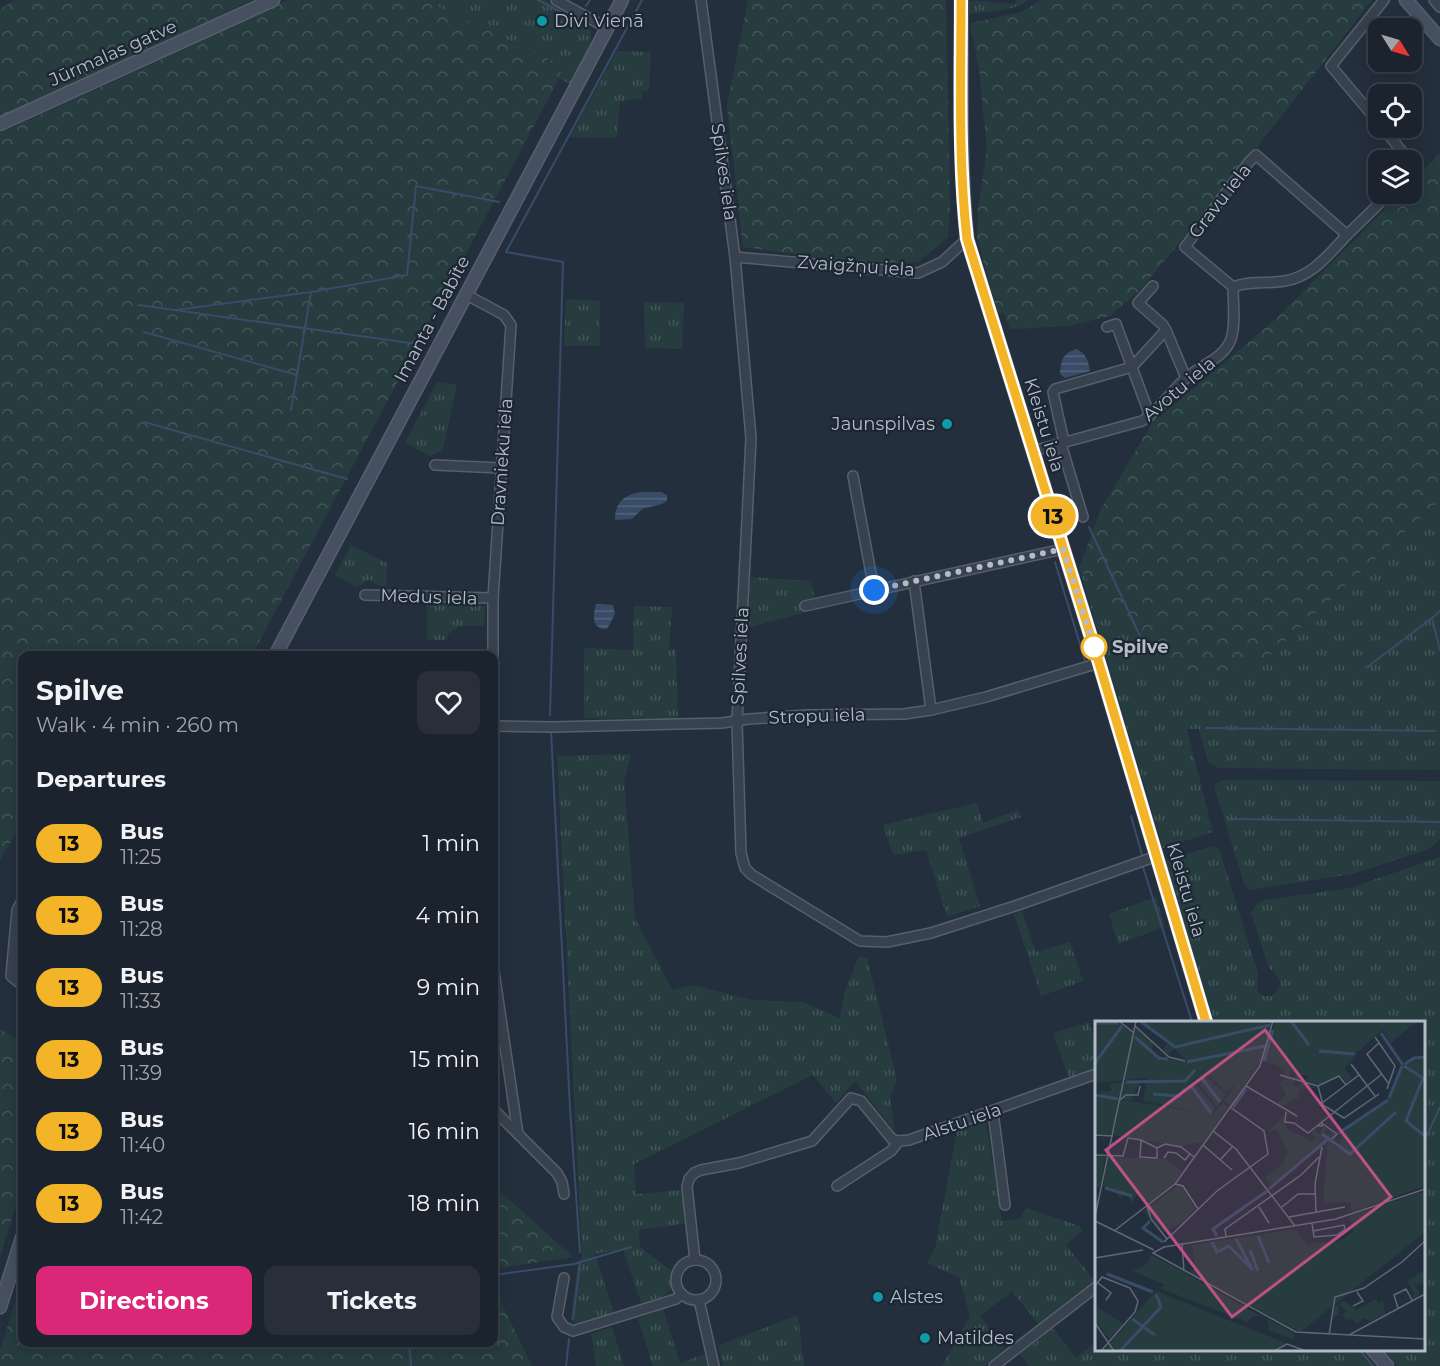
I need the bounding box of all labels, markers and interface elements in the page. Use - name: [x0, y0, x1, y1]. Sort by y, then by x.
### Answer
- place label: Divi Vienā: [554, 10, 644, 32]
- marker: Divi Vienā: [535, 14, 549, 28]
- street label: Jūrmalas gatve: [45, 15, 180, 91]
- north arrow: [1368, 18, 1422, 72]
- map controls: [1368, 18, 1422, 204]
- button: locate: [1368, 84, 1422, 138]
- street label: Spilves iela: [706, 122, 742, 222]
- button: layers: [1368, 150, 1422, 204]
- street label: Gravu iela: [1184, 159, 1256, 243]
- street label: Zvaigžņu iela: [796, 251, 916, 282]
- street label: Imanta - Babīte: [389, 252, 475, 386]
- street label: Avotu iela: [1138, 352, 1220, 426]
- street label: Kleistu iela: [1019, 375, 1069, 475]
- street label: Dravnieku iela: [487, 397, 517, 527]
- place label: Jaunspilvas: [831, 413, 935, 435]
- marker: Jaunspilvas: [940, 417, 954, 431]
- line badge: 13: [1026, 496, 1080, 536]
- text: 13: [1043, 504, 1063, 529]
- your location: [859, 575, 889, 605]
- street label: Medus iela: [380, 584, 478, 610]
- street label: Spilves iela: [726, 606, 754, 706]
- marker: Spilve: [1081, 634, 1107, 660]
- place label: Spilve: [1112, 636, 1169, 658]
- button: heart: [417, 671, 480, 734]
- text: Spilve: [36, 673, 124, 707]
- street label: Stropu iela: [768, 703, 866, 729]
- text: Walk · 4 min · 260 m: [36, 713, 239, 737]
- text: Departures: [36, 766, 166, 793]
- text: Bus: [120, 818, 164, 845]
- text: 1 min: [422, 830, 480, 857]
- text: 13: [59, 831, 79, 856]
- street label: Kleistu iela: [1162, 840, 1210, 940]
- text: 11:25: [120, 845, 161, 869]
- text: Bus: [120, 890, 164, 917]
- text: 4 min: [416, 902, 480, 929]
- text: 13: [59, 903, 79, 928]
- text: 11:28: [120, 917, 163, 941]
- text: Bus: [120, 962, 164, 989]
- text: 9 min: [417, 974, 480, 1001]
- text: 13: [59, 975, 79, 1000]
- text: 11:33: [120, 989, 161, 1013]
- inset map: [1095, 1021, 1425, 1351]
- text: Bus: [120, 1034, 164, 1061]
- text: 15 min: [410, 1046, 480, 1073]
- text: 13: [59, 1047, 79, 1072]
- text: 11:39: [120, 1061, 162, 1085]
- street label: Alstu iela: [920, 1098, 1004, 1146]
- text: Bus: [120, 1106, 164, 1133]
- text: 16 min: [409, 1118, 480, 1145]
- text: 13: [59, 1119, 79, 1144]
- text: 11:40: [120, 1133, 165, 1157]
- text: Bus: [120, 1178, 164, 1205]
- text: 18 min: [408, 1190, 480, 1217]
- text: 13: [59, 1191, 79, 1216]
- text: 11:42: [120, 1205, 163, 1229]
- button: Directions: [36, 1266, 252, 1335]
- button: Tickets: [264, 1266, 480, 1335]
- place label: Alstes: [890, 1286, 943, 1308]
- marker: Alstes: [871, 1290, 885, 1304]
- place label: Matildes: [937, 1327, 1014, 1349]
- marker: Matildes: [918, 1331, 932, 1345]

